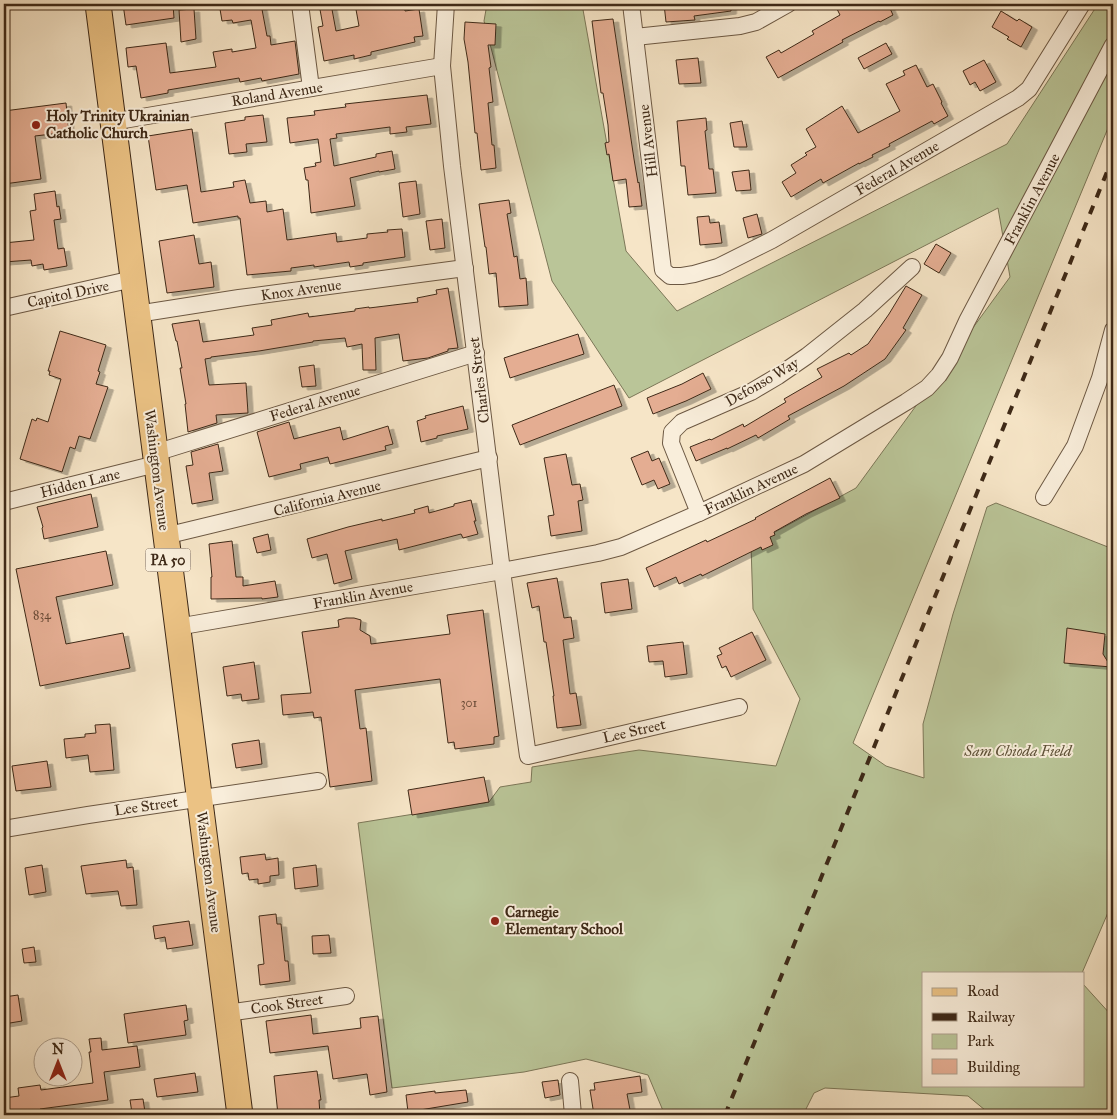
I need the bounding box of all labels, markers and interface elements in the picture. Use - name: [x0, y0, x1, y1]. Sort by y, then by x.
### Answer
- street label: Roland Avenue: [230, 78, 324, 110]
- street label: Hill Avenue: [635, 103, 661, 179]
- place label: Holy Trinity Ukrainian Catholic Church: [46, 107, 190, 142]
- marker: Holy Trinity Ukrainian Catholic Church: [30, 119, 42, 131]
- street label: Federal Avenue: [852, 137, 942, 199]
- street label: Franklin Avenue: [1000, 150, 1064, 248]
- street label: Knox Avenue: [260, 275, 342, 305]
- street label: Capitol Drive: [26, 277, 110, 311]
- street label: Charles Street: [465, 335, 493, 424]
- street label: Defonso Way: [722, 353, 803, 410]
- street label: Federal Avenue: [268, 381, 362, 425]
- street label: Washington Avenue: [141, 408, 173, 532]
- street label: Franklin Avenue: [701, 459, 801, 519]
- street label: Hidden Lane: [38, 464, 122, 502]
- street label: California Avenue: [272, 476, 382, 520]
- road number: PA 50: [146, 548, 190, 572]
- street label: Franklin Avenue: [312, 577, 414, 613]
- house number: 834: [33, 608, 51, 622]
- house number: 301: [461, 696, 477, 710]
- street label: Lee Street: [601, 715, 668, 747]
- park label: Sam Chioda Field: [963, 742, 1073, 760]
- street label: Lee Street: [113, 793, 180, 819]
- street label: Washington Avenue: [193, 810, 225, 934]
- place label: Carnegie Elementary School: [505, 903, 624, 939]
- marker: Carnegie Elementary School: [489, 915, 501, 927]
- legend: [922, 972, 1084, 1086]
- text: Road: [967, 982, 999, 1000]
- street label: Cook Street: [250, 990, 325, 1018]
- text: Railway: [967, 1008, 1016, 1026]
- text: Park: [967, 1032, 994, 1050]
- north arrow: [32, 1036, 82, 1086]
- text: N: [52, 1041, 64, 1058]
- text: Building: [967, 1058, 1021, 1076]

